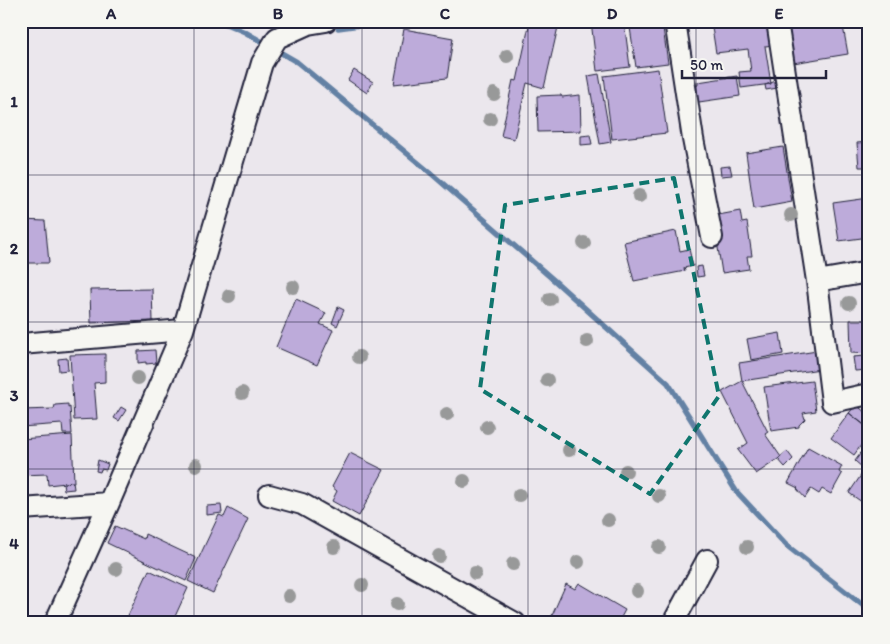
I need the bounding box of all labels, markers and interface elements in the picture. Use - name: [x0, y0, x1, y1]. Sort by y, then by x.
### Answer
- text: A: [105, 4, 117, 23]
- text: B: [273, 4, 284, 23]
- text: C: [440, 4, 451, 23]
- text: D: [607, 4, 618, 23]
- text: E: [775, 4, 784, 23]
- scale bar: [682, 48, 826, 80]
- text: 50 m: [690, 56, 723, 74]
- text: 1: [10, 92, 18, 111]
- text: 2: [10, 239, 19, 258]
- text: 3: [10, 386, 19, 405]
- text: 4: [9, 534, 19, 553]

